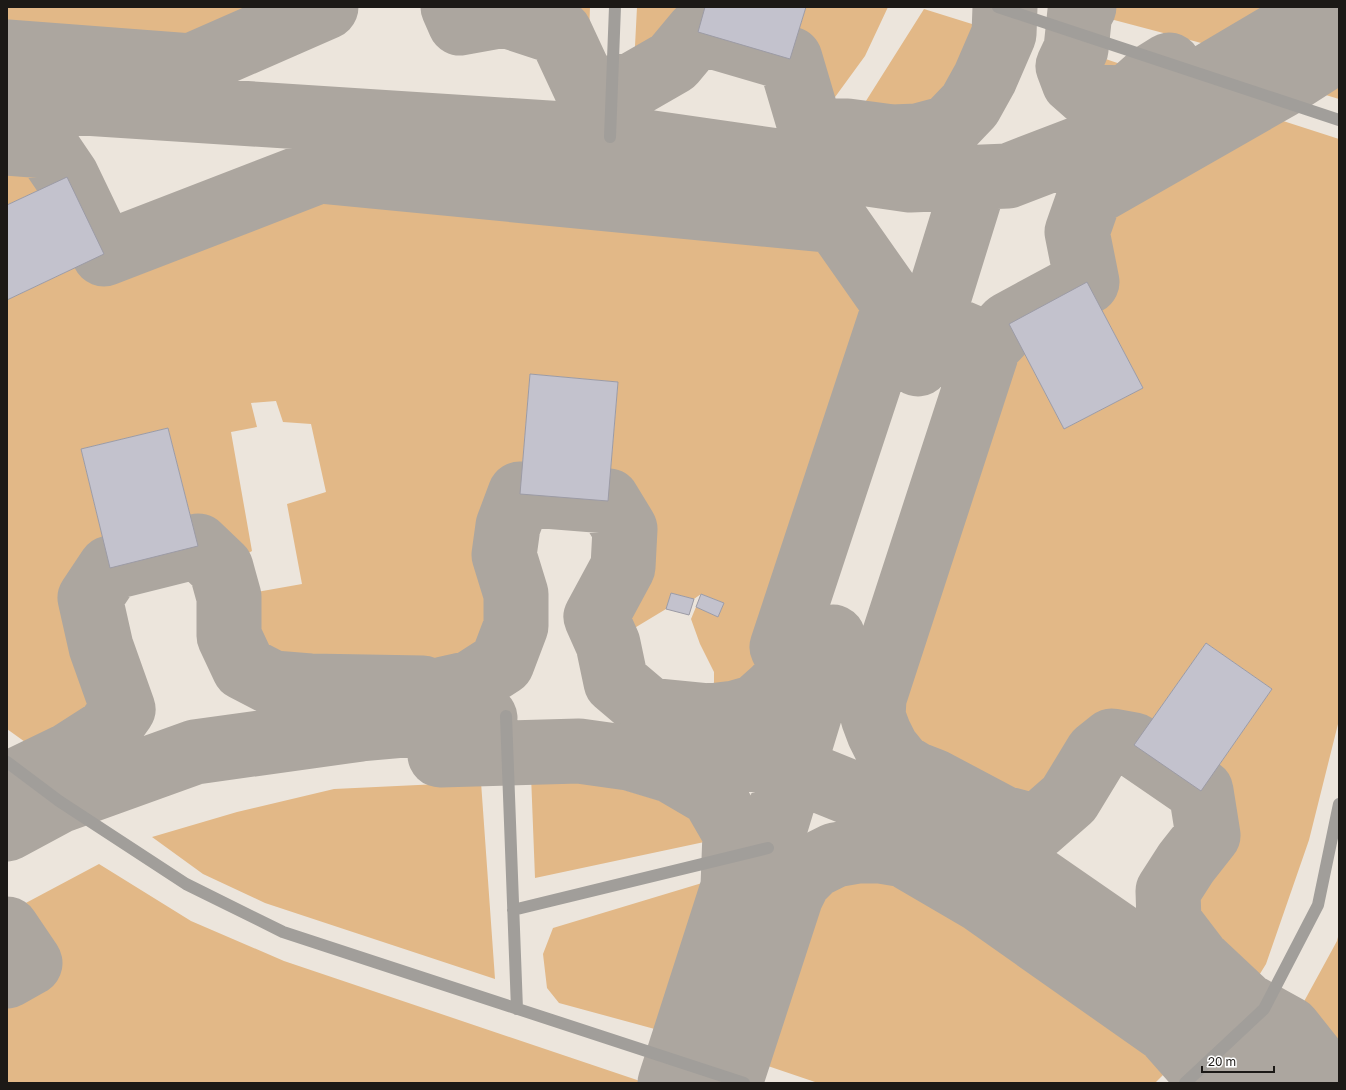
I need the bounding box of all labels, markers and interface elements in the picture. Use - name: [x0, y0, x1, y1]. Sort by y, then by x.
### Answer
- scale bar: [1202, 1048, 1274, 1074]
- text: 20 m: [1208, 1054, 1236, 1069]

